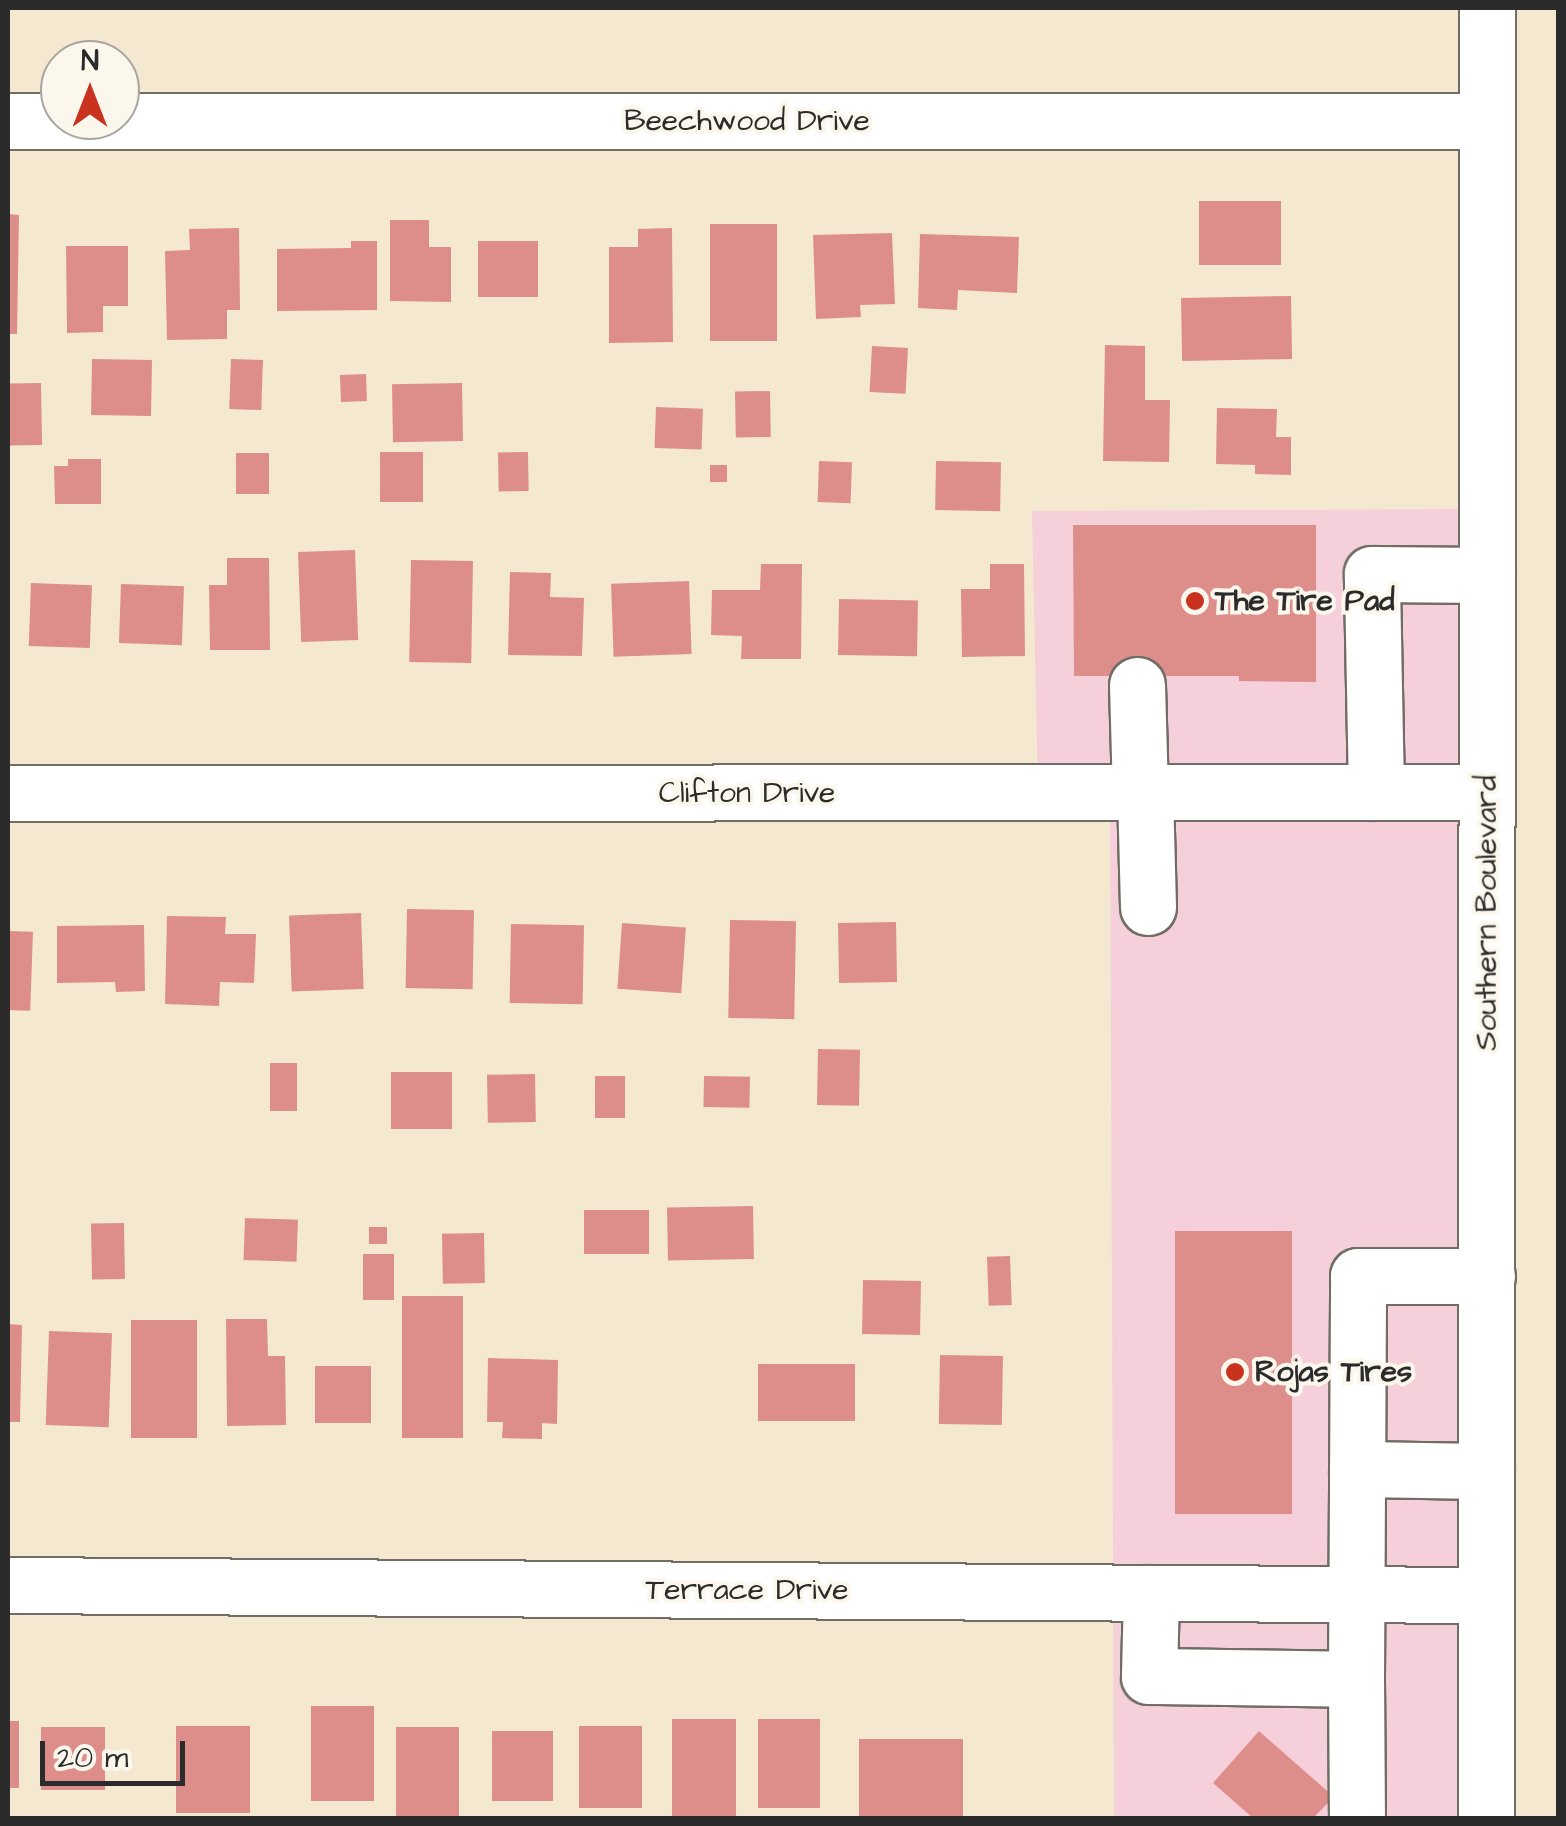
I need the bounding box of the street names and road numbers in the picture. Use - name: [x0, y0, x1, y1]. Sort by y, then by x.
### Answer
- street label: Beechwood Drive: [624, 103, 870, 139]
- street label: Clifton Drive: [659, 775, 835, 811]
- street label: Southern Boulevard: [1469, 775, 1505, 1051]
- street label: Terrace Drive: [646, 1572, 848, 1608]

